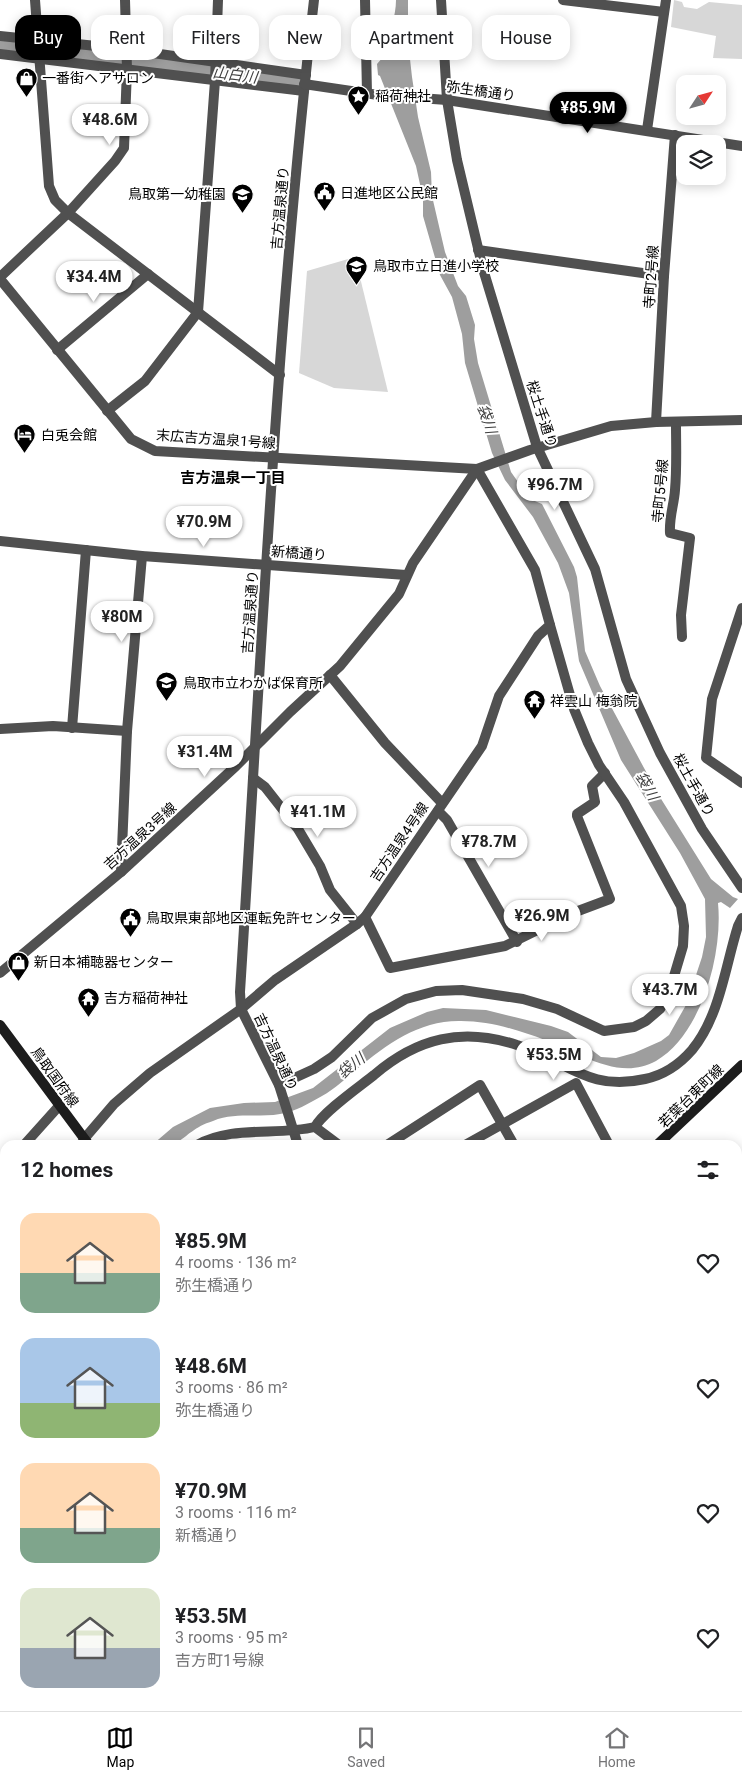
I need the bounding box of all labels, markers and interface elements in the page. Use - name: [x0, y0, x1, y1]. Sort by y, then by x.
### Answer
- chip: Buy: [15, 15, 81, 60]
- chip: Rent: [91, 15, 163, 60]
- chip: Filters: [173, 15, 259, 60]
- chip: New: [269, 15, 341, 60]
- chip: Apartment: [351, 15, 472, 60]
- chip: House: [482, 15, 570, 60]
- water label: 山白川: [212, 63, 260, 87]
- shop icon: 一番街ヘアサロン: [14, 66, 38, 97]
- place label: 一番街ヘアサロン: [42, 70, 154, 86]
- north arrow: [676, 75, 726, 125]
- map controls: [676, 75, 726, 185]
- street label: 弥生橋通り: [445, 78, 517, 104]
- place icon: 稲荷神社: [347, 84, 371, 115]
- place label: 稲荷神社: [375, 88, 431, 104]
- pin: ¥85.9M: [547, 92, 629, 134]
- text: ¥85.9M: [561, 98, 615, 117]
- pin: ¥48.6M: [69, 104, 151, 146]
- text: ¥48.6M: [83, 110, 137, 129]
- button: layers: [676, 135, 726, 185]
- street label: 吉方温泉通り: [268, 165, 292, 251]
- public building icon: 日進地区公民館: [312, 181, 336, 212]
- school or university icon: 鳥取第一幼稚園: [230, 182, 254, 213]
- place label: 日進地区公民館: [340, 185, 438, 201]
- place label: 鳥取第一幼稚園: [128, 186, 226, 202]
- street label: 寺町2号線: [641, 245, 661, 309]
- school or university icon: 鳥取市立日進小学校: [345, 254, 369, 285]
- place label: 鳥取市立日進小学校: [373, 258, 499, 274]
- pin: ¥34.4M: [53, 260, 135, 303]
- text: ¥34.4M: [67, 267, 121, 286]
- street label: 桜土手通り: [524, 378, 560, 450]
- water label: 袋川: [474, 402, 501, 438]
- hotel icon: 白兎会館: [13, 423, 37, 454]
- place label: 白兎会館: [41, 427, 97, 443]
- street label: 末広吉方温泉1号線: [156, 427, 276, 451]
- street label: 寺町5号線: [649, 458, 671, 524]
- pin: ¥96.7M: [514, 468, 596, 511]
- district label: 吉方温泉一丁目: [180, 469, 286, 487]
- text: ¥96.7M: [528, 475, 582, 494]
- pin: ¥70.9M: [163, 506, 245, 548]
- text: ¥70.9M: [177, 512, 231, 531]
- street label: 新橋通り: [271, 543, 327, 563]
- street label: 吉方温泉通り: [239, 570, 261, 654]
- pin: ¥80M: [92, 600, 152, 643]
- text: ¥80M: [102, 607, 142, 626]
- school or university icon: 鳥取市立わかば保育所: [155, 671, 179, 702]
- place label: 鳥取市立わかば保育所: [183, 675, 323, 691]
- temple icon: 祥雲山 梅翁院: [522, 689, 546, 720]
- place label: 祥雲山 梅翁院: [550, 693, 637, 709]
- pin: ¥31.4M: [164, 736, 246, 778]
- text: ¥31.4M: [178, 742, 232, 761]
- street label: 桜土手通り: [670, 751, 718, 819]
- water label: 袋川: [632, 769, 663, 805]
- pin: ¥41.1M: [277, 796, 359, 838]
- street label: 吉方温泉3号線: [101, 799, 179, 873]
- street label: 吉方温泉4号線: [367, 799, 431, 885]
- text: ¥41.1M: [291, 802, 345, 821]
- pin: ¥78.7M: [448, 826, 530, 868]
- text: ¥78.7M: [462, 832, 516, 851]
- pin: ¥26.9M: [501, 900, 583, 942]
- public building icon: 鳥取県東部地区運転免許センター: [118, 906, 142, 937]
- text: ¥26.9M: [515, 906, 569, 925]
- place label: 鳥取県東部地区運転免許センター: [146, 910, 356, 926]
- shop icon: 新日本補聴器センター: [6, 950, 30, 981]
- place label: 新日本補聴器センター: [34, 954, 174, 970]
- pin: ¥43.7M: [629, 974, 711, 1016]
- text: ¥43.7M: [643, 980, 697, 999]
- temple icon: 吉方稲荷神社: [76, 986, 100, 1017]
- place label: 吉方稲荷神社: [104, 990, 188, 1006]
- street label: 吉方温泉通り: [251, 1011, 301, 1093]
- pin: ¥53.5M: [513, 1038, 595, 1081]
- street label: 鳥取国府線: [28, 1044, 82, 1110]
- text: ¥53.5M: [527, 1045, 581, 1064]
- water label: 袋川: [334, 1048, 370, 1082]
- street label: 若葉台東町線: [655, 1061, 727, 1131]
- icon: filters: [694, 1156, 722, 1184]
- text: 12 homes: [20, 1158, 113, 1182]
- text: ¥85.9M: [175, 1229, 247, 1253]
- icon: home: [60, 1233, 120, 1293]
- icon: heart: [694, 1249, 722, 1277]
- text: 4 rooms · 136 m²: [175, 1253, 297, 1272]
- text: 弥生橋通り: [175, 1276, 255, 1295]
- text: ¥48.6M: [175, 1354, 247, 1378]
- icon: home: [60, 1358, 120, 1418]
- icon: heart: [694, 1374, 722, 1402]
- text: 3 rooms · 86 m²: [175, 1378, 288, 1397]
- text: 弥生橋通り: [175, 1401, 255, 1420]
- text: ¥70.9M: [175, 1479, 247, 1503]
- icon: home: [60, 1483, 120, 1543]
- icon: heart: [694, 1499, 722, 1527]
- text: 3 rooms · 116 m²: [175, 1503, 297, 1522]
- text: 新橋通り: [175, 1526, 239, 1545]
- text: ¥53.5M: [175, 1604, 247, 1628]
- icon: home: [60, 1608, 120, 1668]
- icon: heart: [694, 1624, 722, 1652]
- text: 3 rooms · 95 m²: [175, 1628, 288, 1647]
- text: 吉方町1号線: [175, 1651, 264, 1670]
- tab: Map: [106, 1724, 134, 1770]
- tab: Saved: [347, 1724, 385, 1770]
- tab: Home: [598, 1724, 636, 1770]

